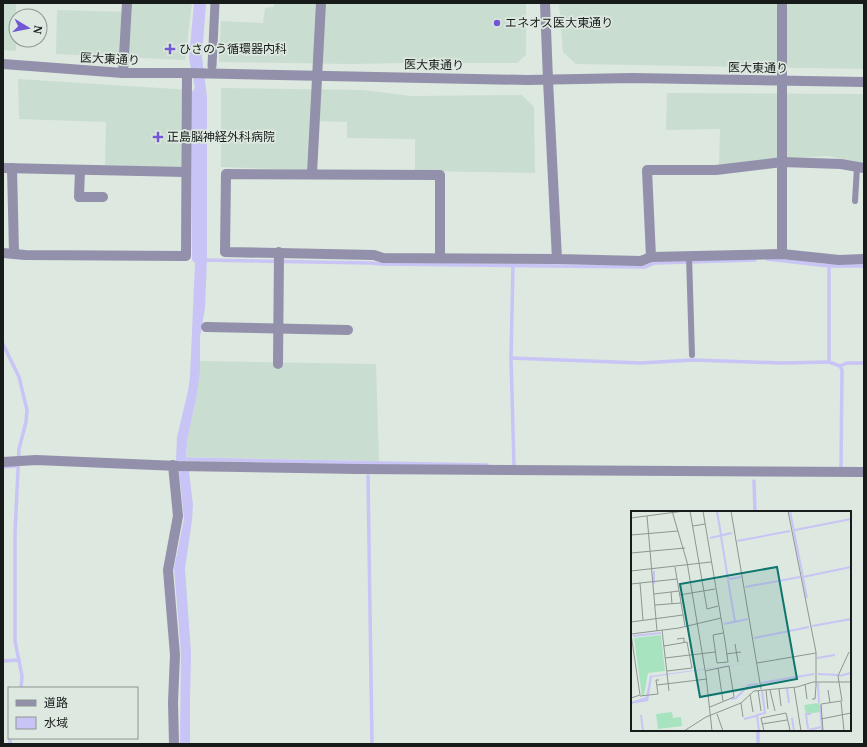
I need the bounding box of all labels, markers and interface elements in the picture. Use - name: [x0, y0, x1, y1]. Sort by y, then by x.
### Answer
- north arrow: [8, 8, 48, 48]
- place label: エネオス医大東通り: [505, 15, 613, 30]
- marker: エネオス医大東通り: [492, 18, 502, 28]
- text: N: [30, 24, 45, 36]
- place label: ひさのう循環器内科: [179, 41, 287, 56]
- marker: ひさのう循環器内科: [164, 43, 176, 55]
- street label: 医大東通り: [80, 49, 140, 68]
- street label: 医大東通り: [404, 56, 464, 73]
- street label: 医大東通り: [728, 59, 788, 76]
- place label: 正島脳神経外科病院: [167, 129, 275, 144]
- marker: 正島脳神経外科病院: [152, 131, 164, 143]
- inset map: [631, 511, 851, 731]
- legend: [8, 687, 138, 739]
- text: 道路: [44, 695, 68, 710]
- text: 水域: [44, 715, 68, 730]

